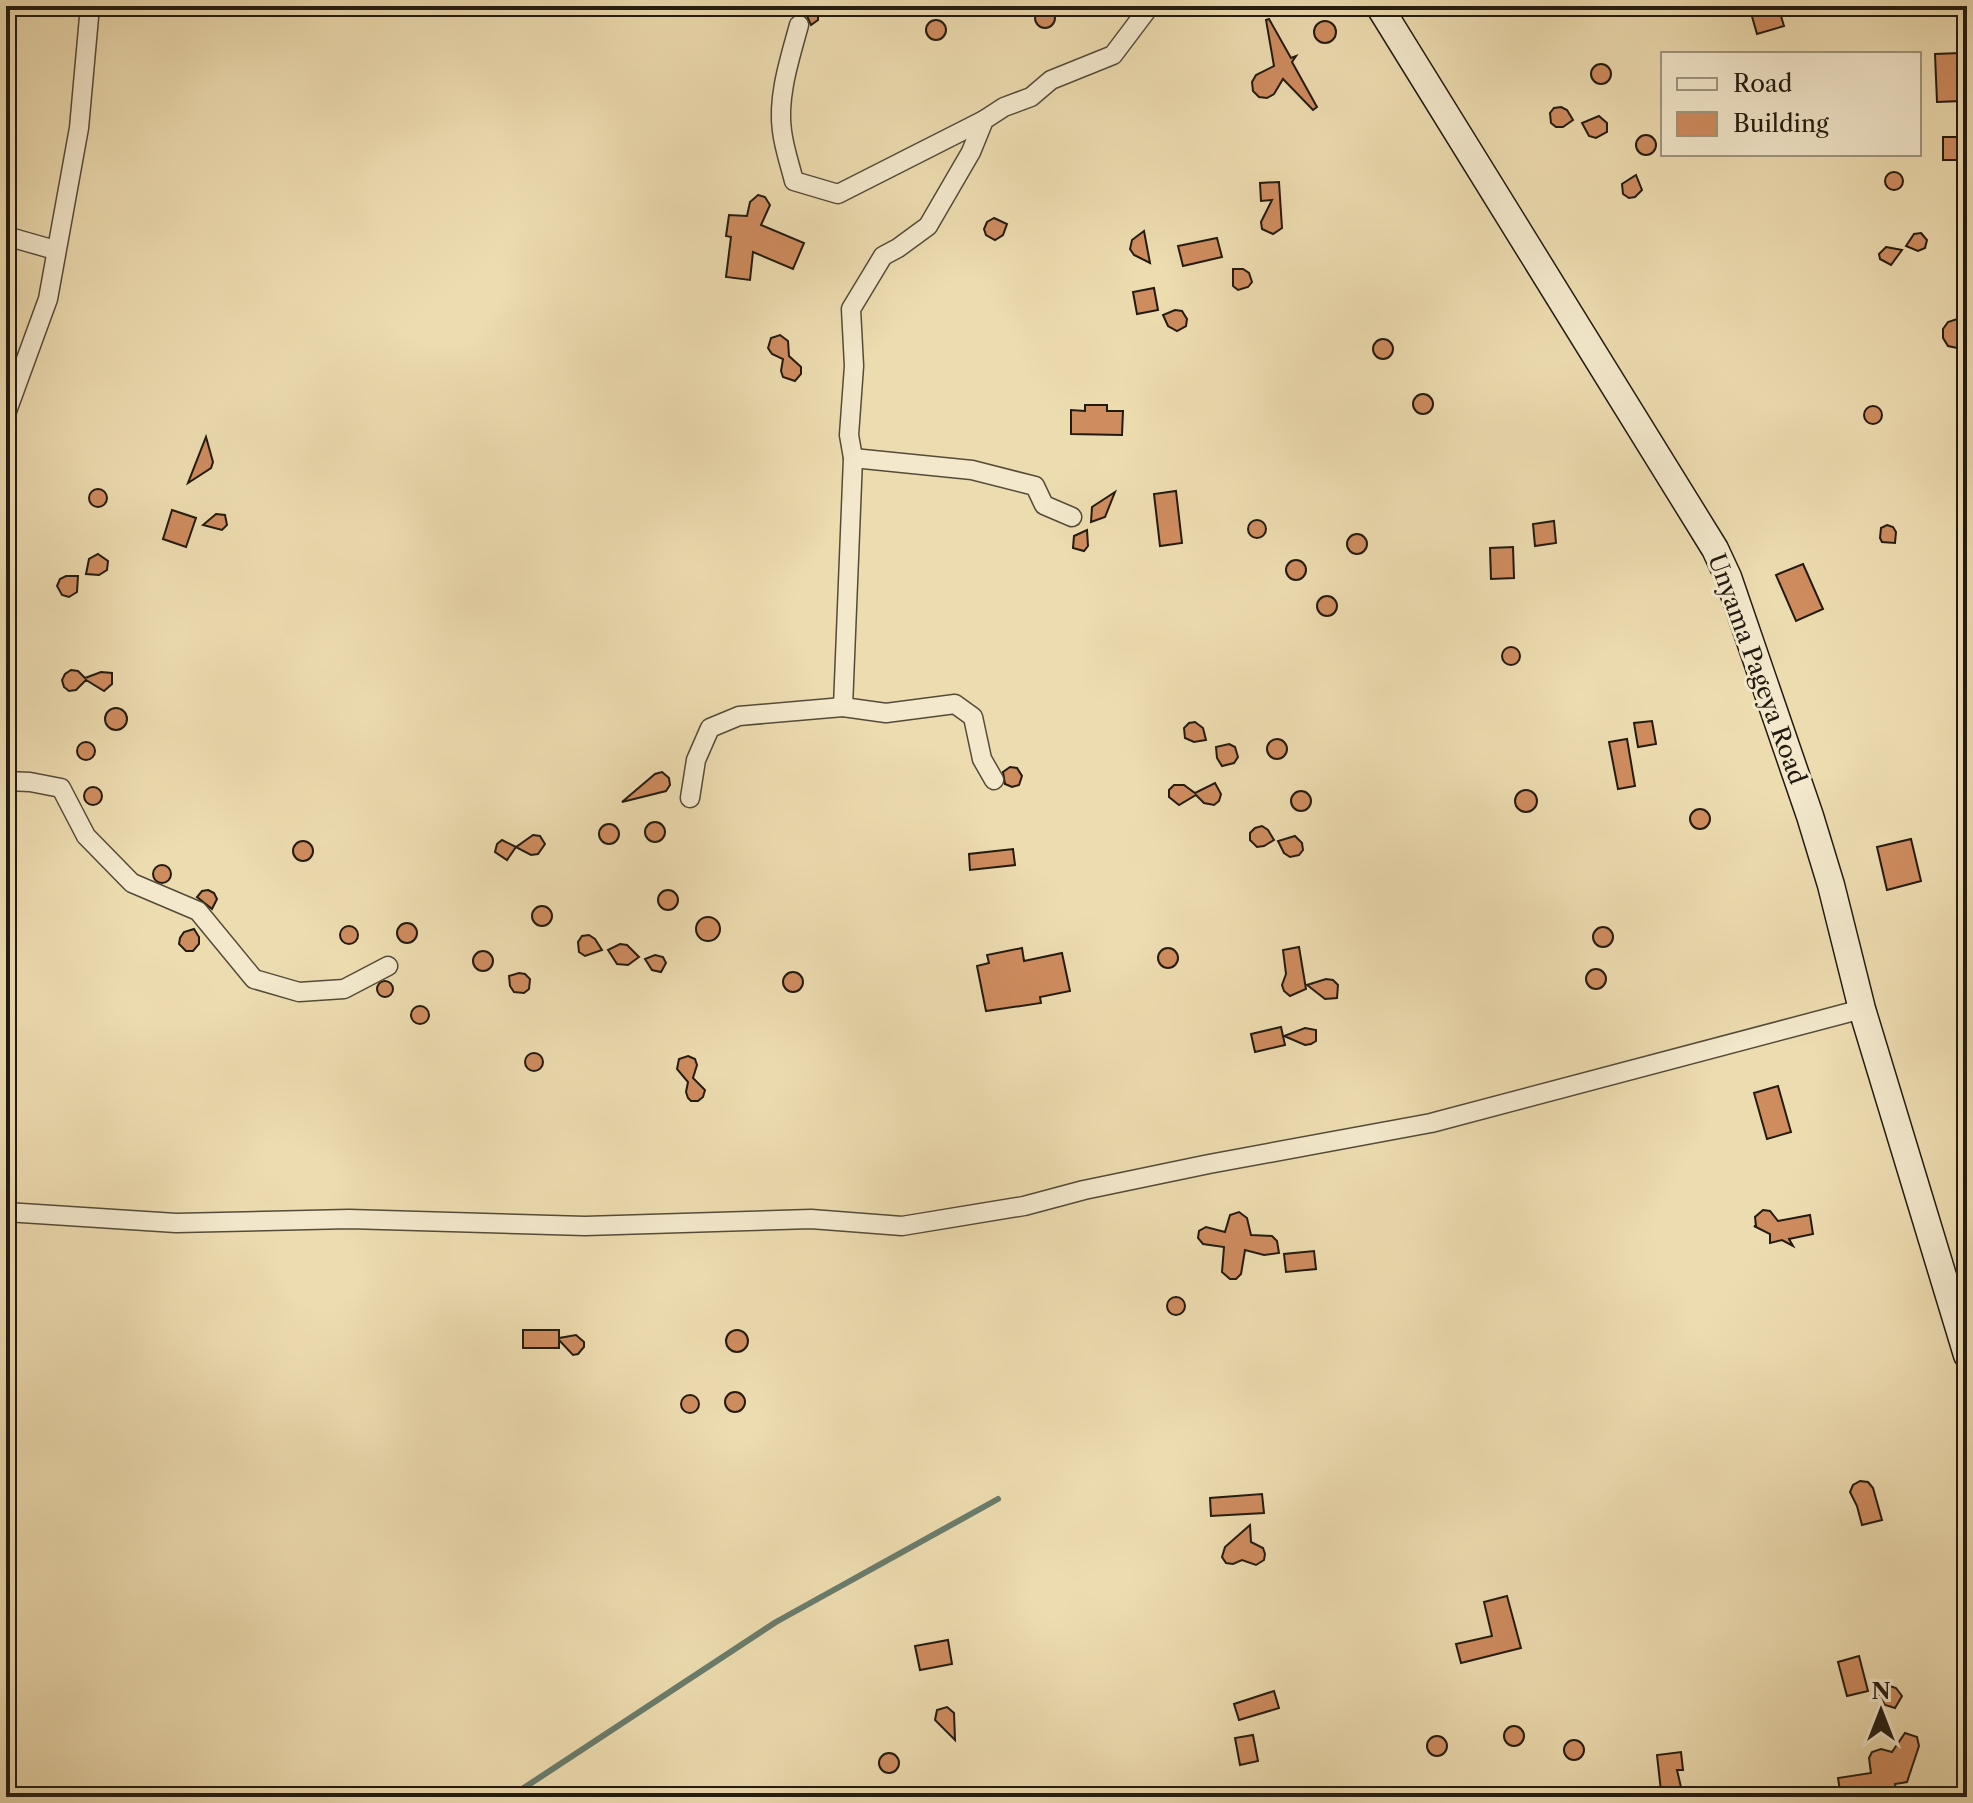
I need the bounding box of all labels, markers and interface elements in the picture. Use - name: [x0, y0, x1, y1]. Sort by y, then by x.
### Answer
- legend: [1661, 52, 1921, 156]
- text: Road: [1733, 69, 1793, 98]
- text: Building: [1733, 109, 1829, 138]
- street label: Unyama Pageya Road: [1702, 550, 1813, 788]
- north arrow: [1841, 1671, 1921, 1751]
- text: N: [1871, 1678, 1891, 1705]

